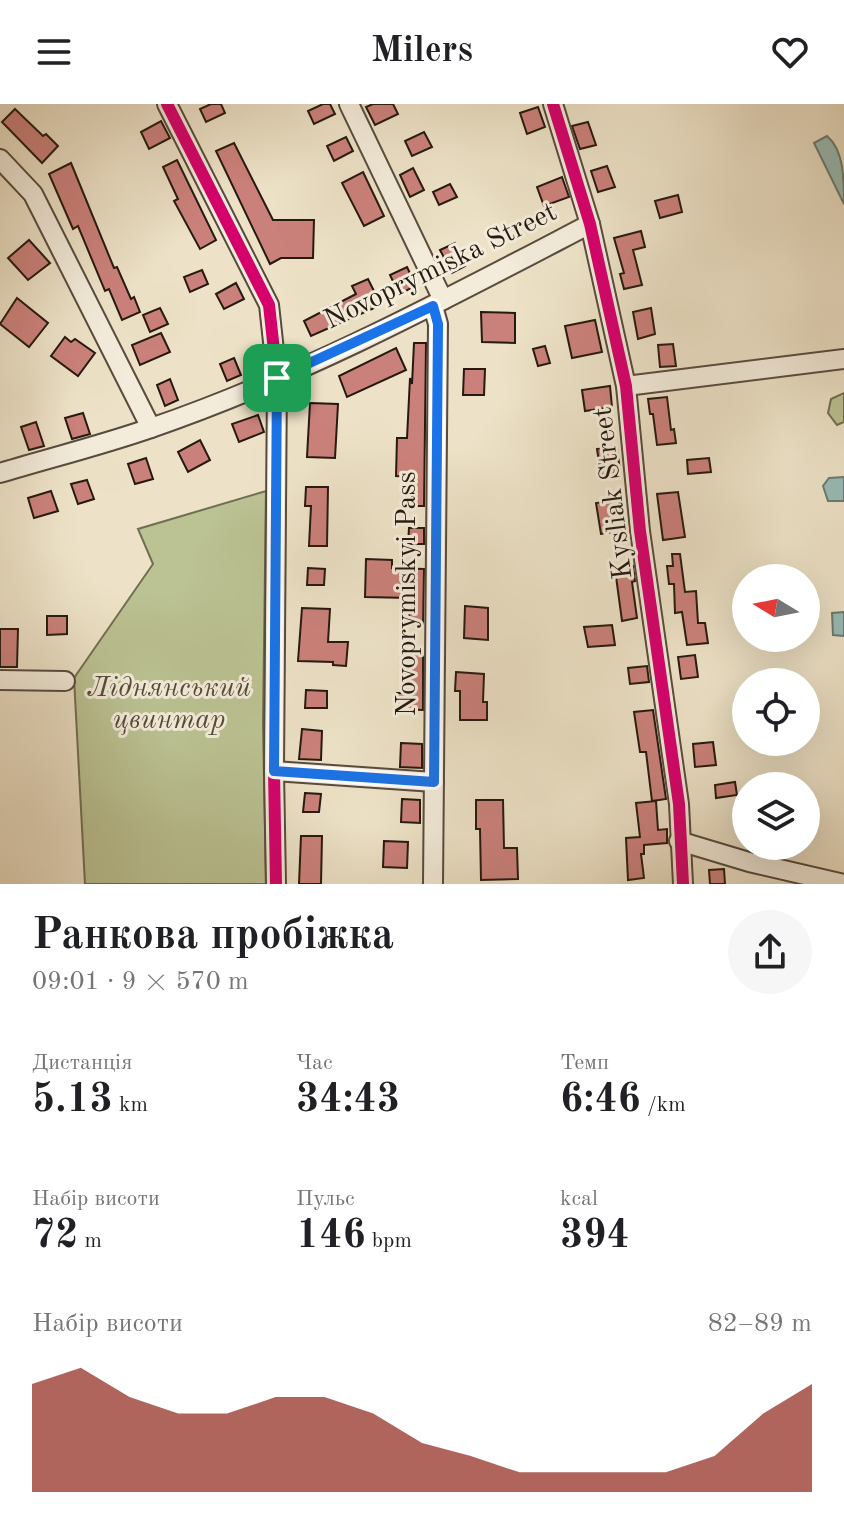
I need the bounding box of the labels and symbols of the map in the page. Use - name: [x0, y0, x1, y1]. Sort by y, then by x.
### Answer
- street label: Novoprymiska Street: [320, 199, 562, 335]
- pin: [243, 344, 311, 412]
- street label: Kysliak Street: [590, 405, 638, 581]
- street label: Novoprymiskyi Pass: [394, 471, 422, 717]
- north arrow: [732, 564, 820, 652]
- park label: Ліднянський цвинтар: [87, 675, 251, 735]

